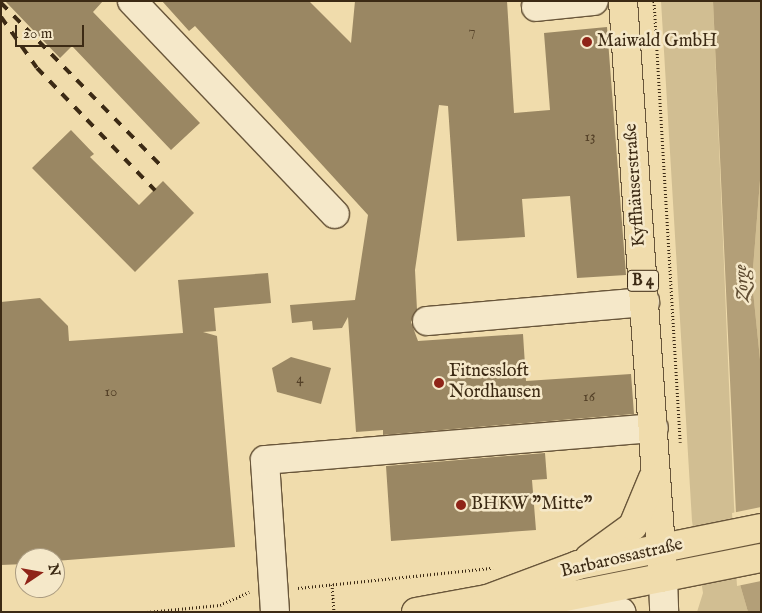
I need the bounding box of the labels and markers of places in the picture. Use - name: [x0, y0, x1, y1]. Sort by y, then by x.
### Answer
- place label: Maiwald GmbH: [597, 31, 717, 53]
- marker: Maiwald GmbH: [581, 36, 593, 48]
- place label: Fitnessloft Nordhausen: [449, 362, 541, 404]
- marker: Fitnessloft Nordhausen: [433, 377, 445, 389]
- place label: BHKW "Mitte": [471, 494, 592, 516]
- marker: BHKW "Mitte": [455, 499, 467, 511]

